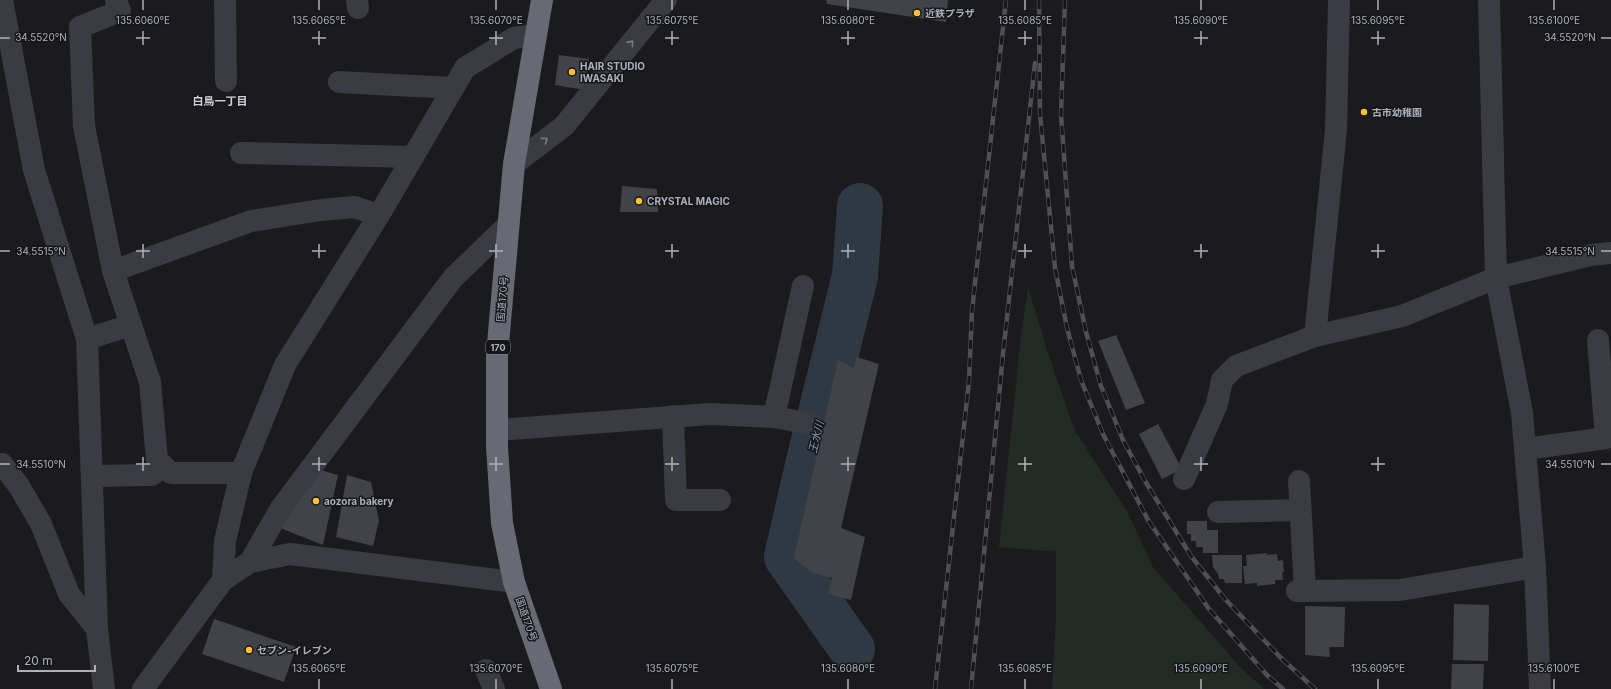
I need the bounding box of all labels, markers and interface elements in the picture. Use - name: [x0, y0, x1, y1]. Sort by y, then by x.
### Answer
- place label: 近鉄プラザ: [925, 7, 975, 19]
- marker: 近鉄プラザ: [912, 8, 922, 18]
- text: 135.6060°E: [116, 14, 170, 26]
- text: 135.6065°E: [292, 14, 346, 26]
- text: 135.6070°E: [469, 14, 523, 26]
- text: 135.6075°E: [645, 14, 699, 26]
- text: 135.6080°E: [821, 14, 875, 26]
- text: 135.6085°E: [998, 14, 1052, 26]
- text: 135.6090°E: [1174, 14, 1228, 26]
- text: 135.6095°E: [1351, 14, 1405, 26]
- text: 135.6100°E: [1528, 14, 1580, 26]
- text: 34.5520°N: [15, 31, 67, 43]
- text: 34.5520°N: [1544, 31, 1596, 43]
- one-way arrow: [626, 41, 633, 48]
- place label: HAIR STUDIO IWASAKI: [580, 60, 645, 84]
- marker: HAIR STUDIO IWASAKI: [567, 67, 577, 77]
- district label: 白鳥一丁目: [193, 94, 248, 108]
- place label: 古市幼稚園: [1372, 106, 1422, 118]
- marker: 古市幼稚園: [1359, 107, 1369, 117]
- one-way arrow: [540, 138, 547, 145]
- place label: CRYSTAL MAGIC: [647, 195, 730, 207]
- marker: CRYSTAL MAGIC: [634, 196, 644, 206]
- text: 34.5515°N: [16, 245, 66, 257]
- text: 34.5515°N: [1545, 245, 1595, 257]
- street label: 国道170号: [494, 276, 510, 322]
- road number: 170: [486, 340, 510, 354]
- water label: 王水川: [805, 418, 827, 455]
- text: 34.5510°N: [16, 458, 66, 470]
- text: 34.5510°N: [1545, 458, 1595, 470]
- place label: aozora bakery: [324, 495, 394, 508]
- marker: aozora bakery: [311, 496, 321, 506]
- street label: 国道170号: [514, 595, 540, 643]
- place label: セブン-イレブン: [257, 644, 332, 656]
- marker: セブン-イレブン: [244, 645, 254, 655]
- scale bar: [18, 647, 95, 673]
- text: 20 m: [24, 653, 53, 668]
- text: 135.6065°E: [292, 662, 346, 674]
- text: 135.6070°E: [469, 662, 523, 674]
- text: 135.6075°E: [645, 662, 699, 674]
- text: 135.6080°E: [821, 662, 875, 674]
- text: 135.6085°E: [998, 662, 1052, 674]
- text: 135.6090°E: [1174, 662, 1228, 674]
- text: 135.6095°E: [1351, 662, 1405, 674]
- text: 135.6100°E: [1528, 662, 1580, 674]

